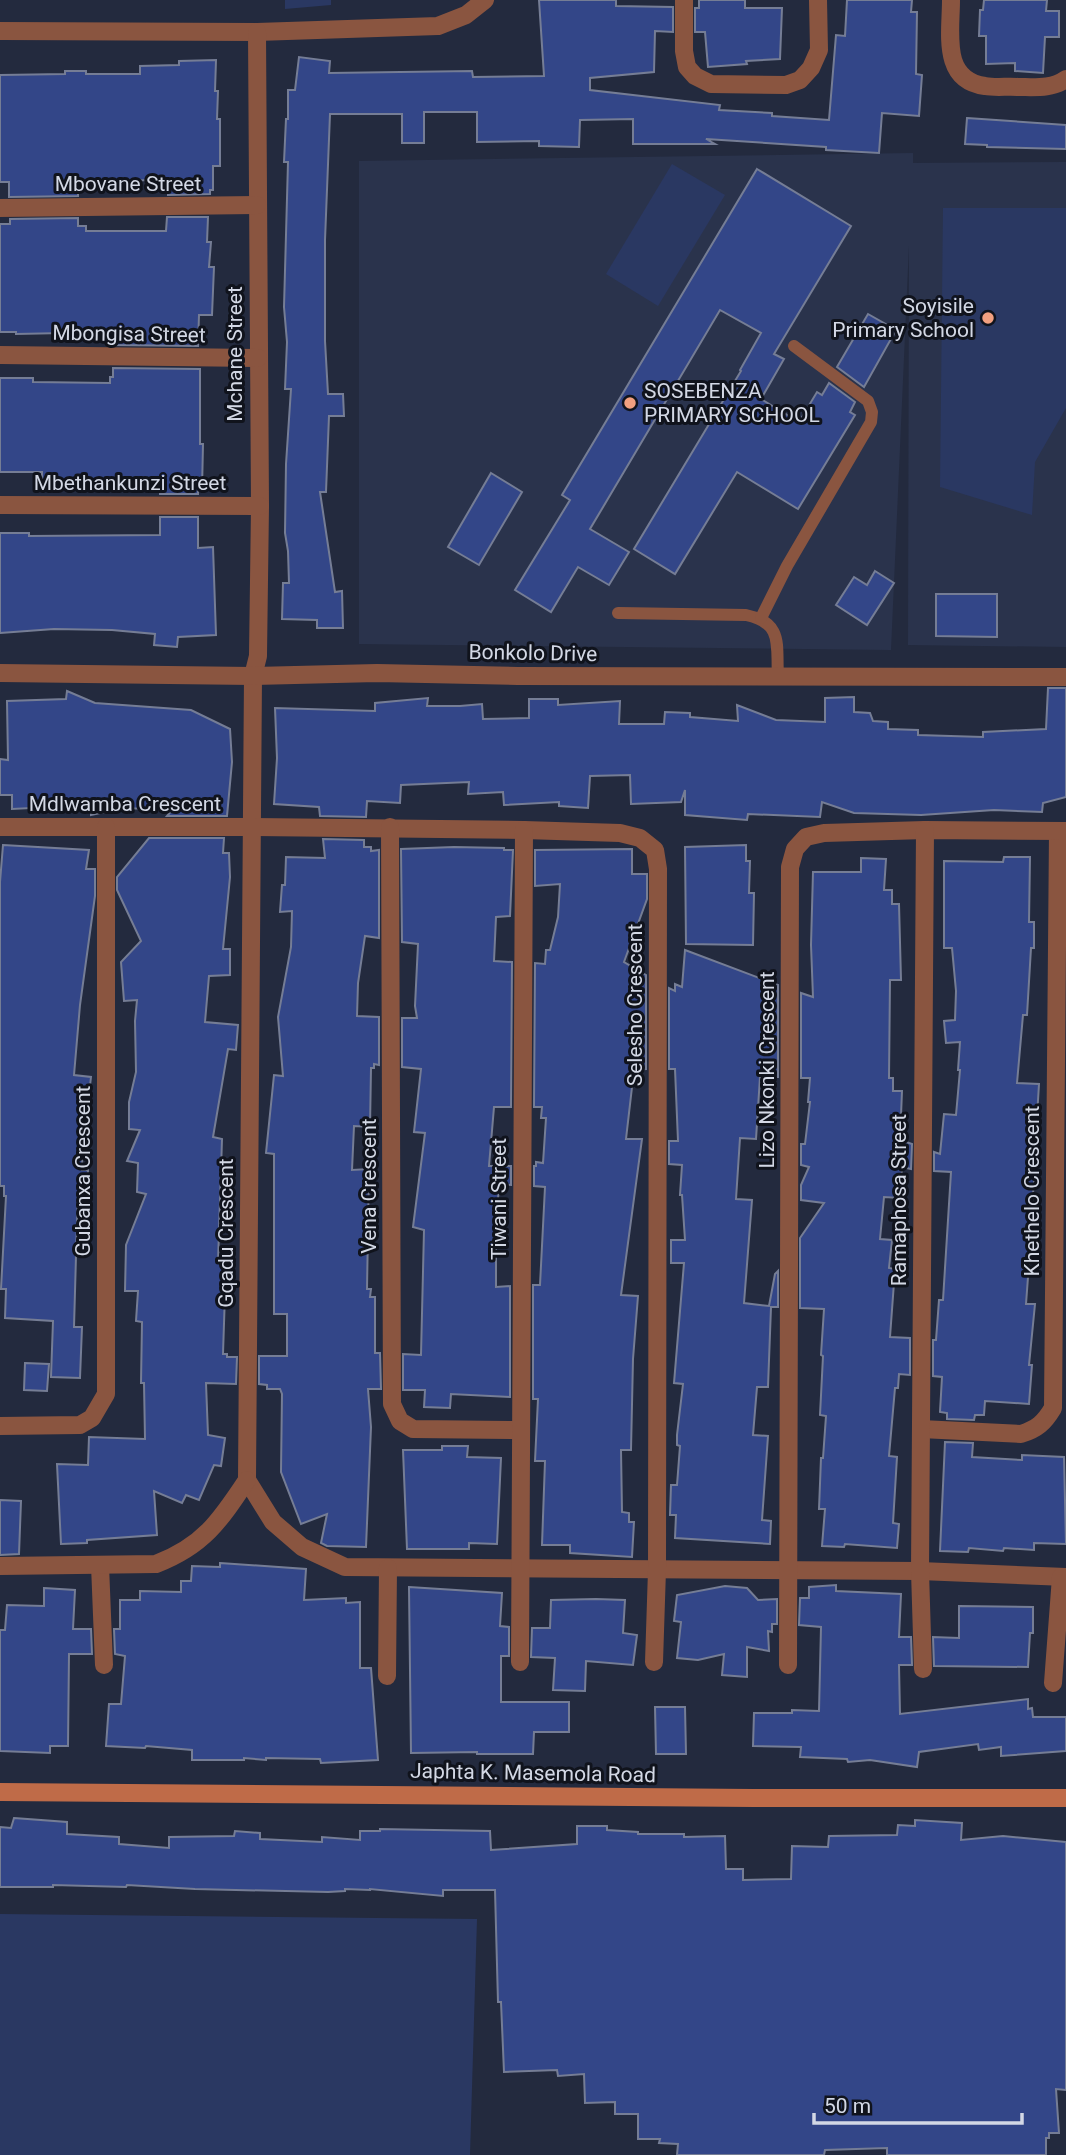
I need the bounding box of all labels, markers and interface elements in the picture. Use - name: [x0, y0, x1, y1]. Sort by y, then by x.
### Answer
- street label: Mbovane Street: [55, 172, 201, 196]
- street label: Mchane Street: [223, 286, 247, 422]
- place label: Soyisile Primary School: [832, 294, 974, 342]
- marker: Soyisile Primary School: [980, 310, 996, 326]
- street label: Mbongisa Street: [52, 321, 206, 347]
- place label: SOSEBENZA PRIMARY SCHOOL: [644, 379, 820, 427]
- marker: SOSEBENZA PRIMARY SCHOOL: [622, 395, 638, 411]
- street label: Mbethankunzi Street: [34, 471, 226, 495]
- street label: Bonkolo Drive: [468, 640, 598, 666]
- street label: Mdlwamba Crescent: [29, 792, 221, 816]
- street label: Selesho Crescent: [623, 924, 647, 1086]
- street label: Lizo Nkonki Crescent: [755, 971, 779, 1169]
- street label: Gubanxa Crescent: [71, 1085, 95, 1256]
- street label: Khethelo Crescent: [1020, 1105, 1044, 1276]
- street label: Ramaphosa Street: [887, 1114, 911, 1286]
- street label: Vena Crescent: [357, 1118, 381, 1254]
- street label: Tiwani Street: [487, 1138, 511, 1260]
- street label: Gqadu Crescent: [214, 1158, 238, 1308]
- street label: Japhta K. Masemola Road: [410, 1759, 656, 1787]
- scale bar: [814, 2082, 1022, 2126]
- text: 50 m: [824, 2094, 871, 2118]

